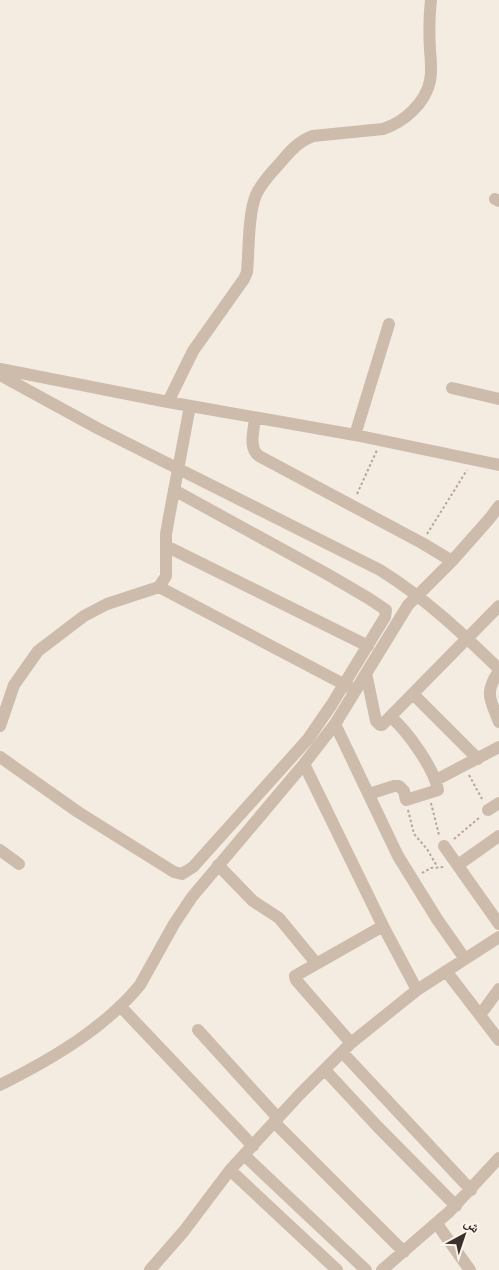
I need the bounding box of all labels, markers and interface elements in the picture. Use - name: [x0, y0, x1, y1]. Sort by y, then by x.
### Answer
- north arrow: [439, 1210, 489, 1260]
- text: ش: [461, 1216, 482, 1237]

